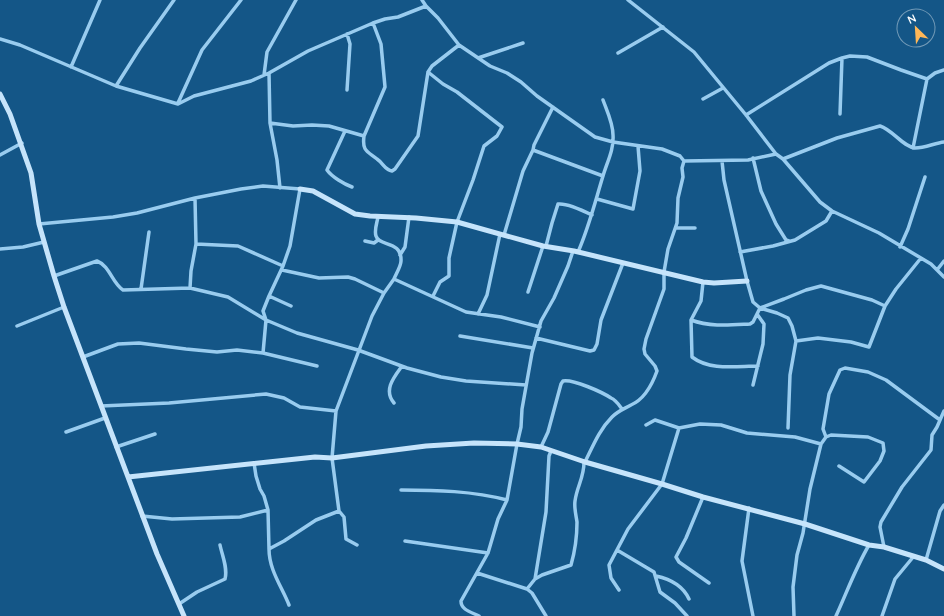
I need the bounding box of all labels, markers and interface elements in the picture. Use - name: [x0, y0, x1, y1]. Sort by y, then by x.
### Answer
- north arrow: [896, 8, 936, 48]
- text: N: [905, 11, 918, 27]

